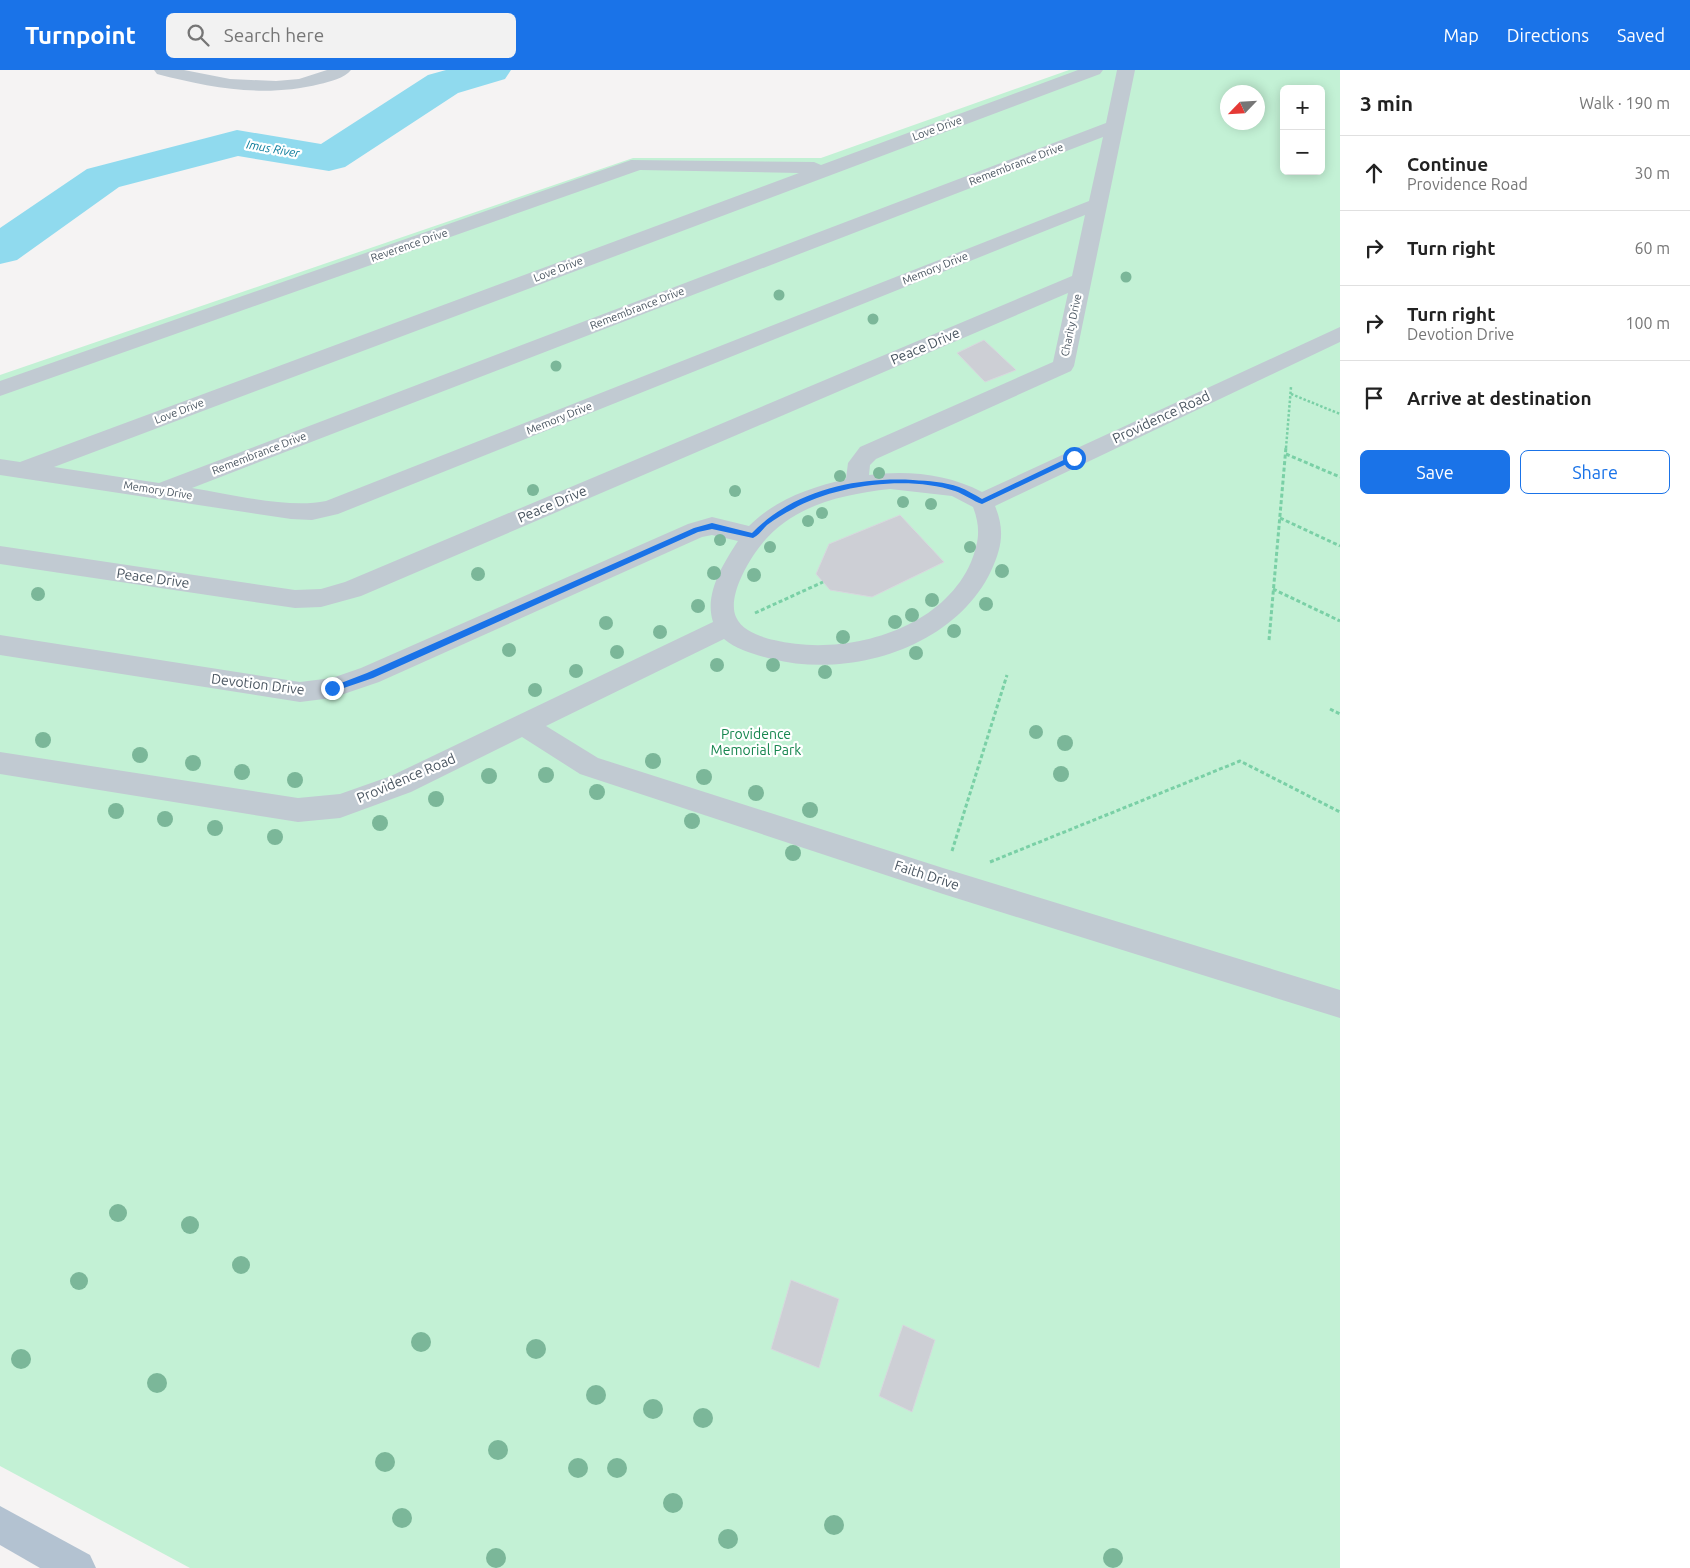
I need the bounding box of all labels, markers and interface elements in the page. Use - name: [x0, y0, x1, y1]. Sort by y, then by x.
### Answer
- search box: [166, 13, 516, 58]
- icon: search: [184, 21, 212, 49]
- text: Turnpoint: [25, 22, 136, 49]
- text: Search here: [224, 24, 324, 46]
- text: Map: [1443, 25, 1479, 45]
- text: Directions: [1507, 25, 1589, 45]
- text: Saved: [1617, 25, 1665, 45]
- north arrow: [1220, 85, 1265, 130]
- map controls: [1280, 85, 1325, 175]
- button: +: [1280, 85, 1325, 130]
- text: 3 min: [1360, 91, 1413, 115]
- text: Walk · 190 m: [1579, 94, 1670, 112]
- street label: Love Drive: [911, 113, 963, 143]
- button: −: [1280, 130, 1325, 175]
- water label: Imus River: [245, 137, 301, 160]
- street label: Remembrance Drive: [967, 140, 1065, 188]
- text: Continue: [1407, 153, 1488, 175]
- icon: ahead: [1360, 159, 1388, 187]
- text: 30 m: [1634, 164, 1670, 182]
- text: Providence Road: [1407, 175, 1528, 193]
- street label: Reverence Drive: [369, 226, 449, 264]
- icon: right: [1360, 234, 1388, 262]
- text: Turn right: [1407, 237, 1495, 259]
- text: 60 m: [1634, 239, 1670, 257]
- street label: Memory Drive: [900, 249, 970, 287]
- street label: Love Drive: [532, 254, 584, 284]
- street label: Remembrance Drive: [588, 284, 686, 332]
- street label: Charity Drive: [1059, 293, 1083, 357]
- text: Turn right: [1407, 303, 1495, 325]
- icon: right: [1360, 309, 1388, 337]
- text: 100 m: [1625, 314, 1670, 332]
- street label: Peace Drive: [888, 324, 962, 368]
- text: Devotion Drive: [1407, 325, 1514, 343]
- icon: arrive: [1360, 384, 1388, 412]
- street label: Providence Road: [1110, 387, 1212, 447]
- text: Arrive at destination: [1407, 387, 1592, 409]
- street label: Love Drive: [153, 396, 205, 426]
- street label: Memory Drive: [524, 399, 594, 437]
- street label: Remembrance Drive: [210, 429, 308, 477]
- route start: [1063, 447, 1086, 470]
- button: Save: [1360, 450, 1510, 494]
- button: Share: [1520, 450, 1670, 494]
- street label: Memory Drive: [123, 479, 193, 501]
- street label: Peace Drive: [515, 482, 589, 526]
- street label: Peace Drive: [115, 565, 191, 591]
- street label: Devotion Drive: [210, 670, 306, 698]
- route end: [321, 677, 344, 700]
- park label: Providence Memorial Park: [711, 726, 801, 758]
- street label: Providence Road: [354, 750, 458, 806]
- street label: Faith Drive: [893, 857, 961, 893]

